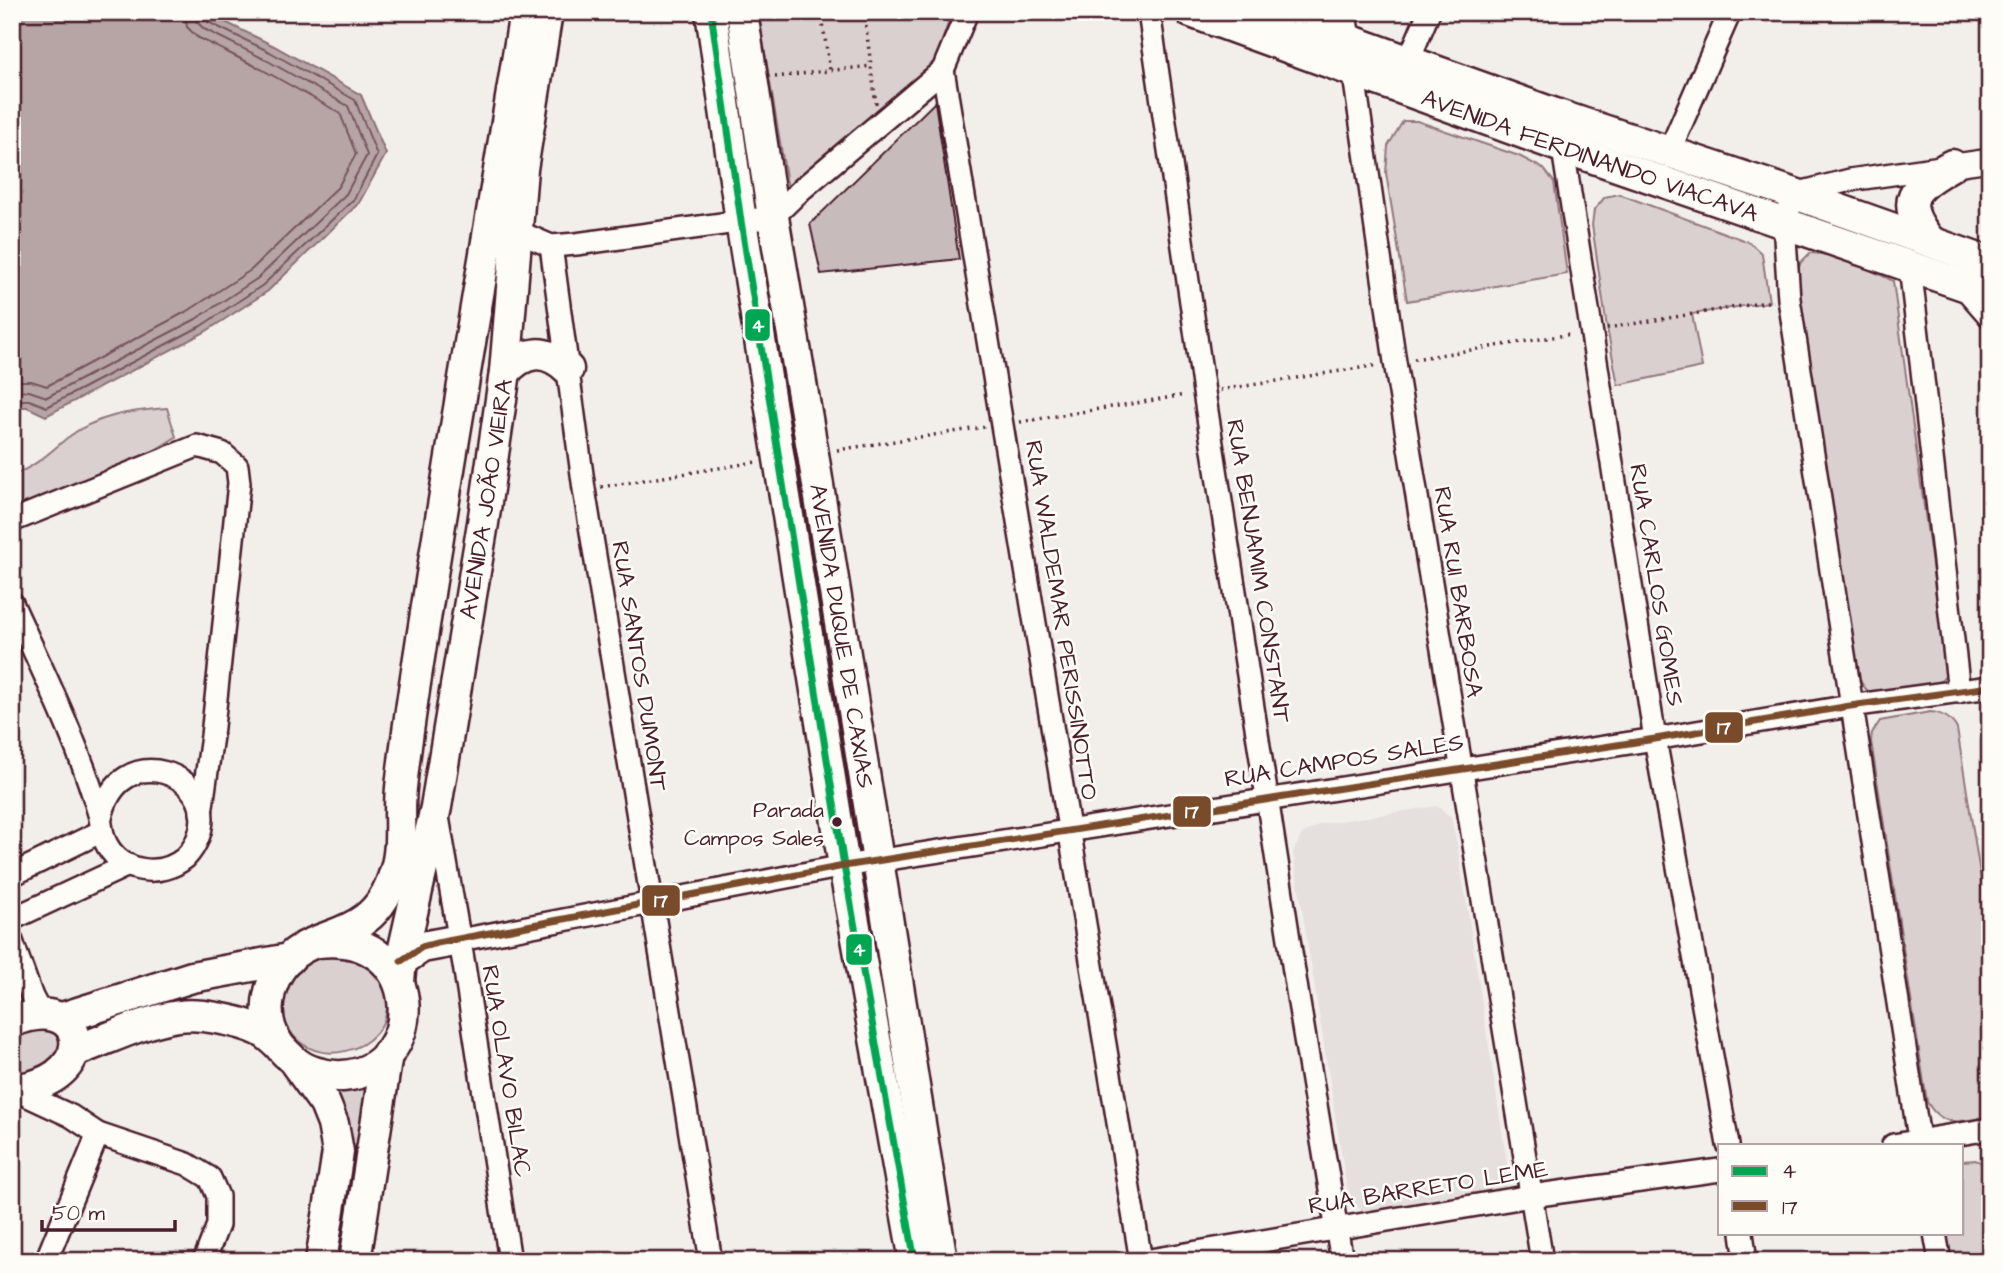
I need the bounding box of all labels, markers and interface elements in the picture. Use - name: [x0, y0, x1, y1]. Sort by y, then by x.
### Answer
- street label: AVENIDA FERDINANDO VIACAVA: [1417, 81, 1762, 231]
- line badge: 4: [744, 308, 771, 342]
- text: 4: [752, 313, 765, 340]
- street label: AVENIDA JOÃO VIEIRA: [451, 377, 522, 622]
- street label: RUA BENJAMIM CONSTANT: [1217, 417, 1299, 725]
- street label: RUA WALDEMAR PERISSINOTTO: [1016, 438, 1106, 802]
- street label: RUA CARLOS GOMES: [1620, 462, 1692, 709]
- street label: AVENIDA DUQUE DE CAXIAS: [800, 481, 882, 791]
- street label: RUA RUI BARBOSA: [1425, 484, 1491, 700]
- street label: RUA SANTOS DUMONT: [602, 539, 676, 794]
- line badge: 17: [1704, 711, 1744, 744]
- text: 17: [1717, 715, 1731, 742]
- street label: RUA CAMPOS SALES: [1222, 725, 1466, 797]
- place label: Parada Campos Sales: [684, 795, 824, 854]
- line badge: 17: [1172, 795, 1212, 828]
- text: 17: [1185, 799, 1199, 826]
- marker: Parada Campos Sales: [830, 815, 844, 829]
- line badge: 17: [641, 884, 681, 917]
- text: 17: [654, 888, 668, 915]
- line badge: 4: [845, 933, 873, 966]
- text: 4: [853, 937, 866, 964]
- street label: RUA OLAVO BILAC: [472, 963, 540, 1180]
- legend: [1718, 1144, 1964, 1234]
- street label: RUA BARRETO LEME: [1306, 1152, 1550, 1224]
- text: 4: [1782, 1157, 1796, 1186]
- scale bar: [42, 1189, 175, 1233]
- text: 17: [1782, 1193, 1798, 1222]
- text: 50 m: [52, 1199, 106, 1228]

